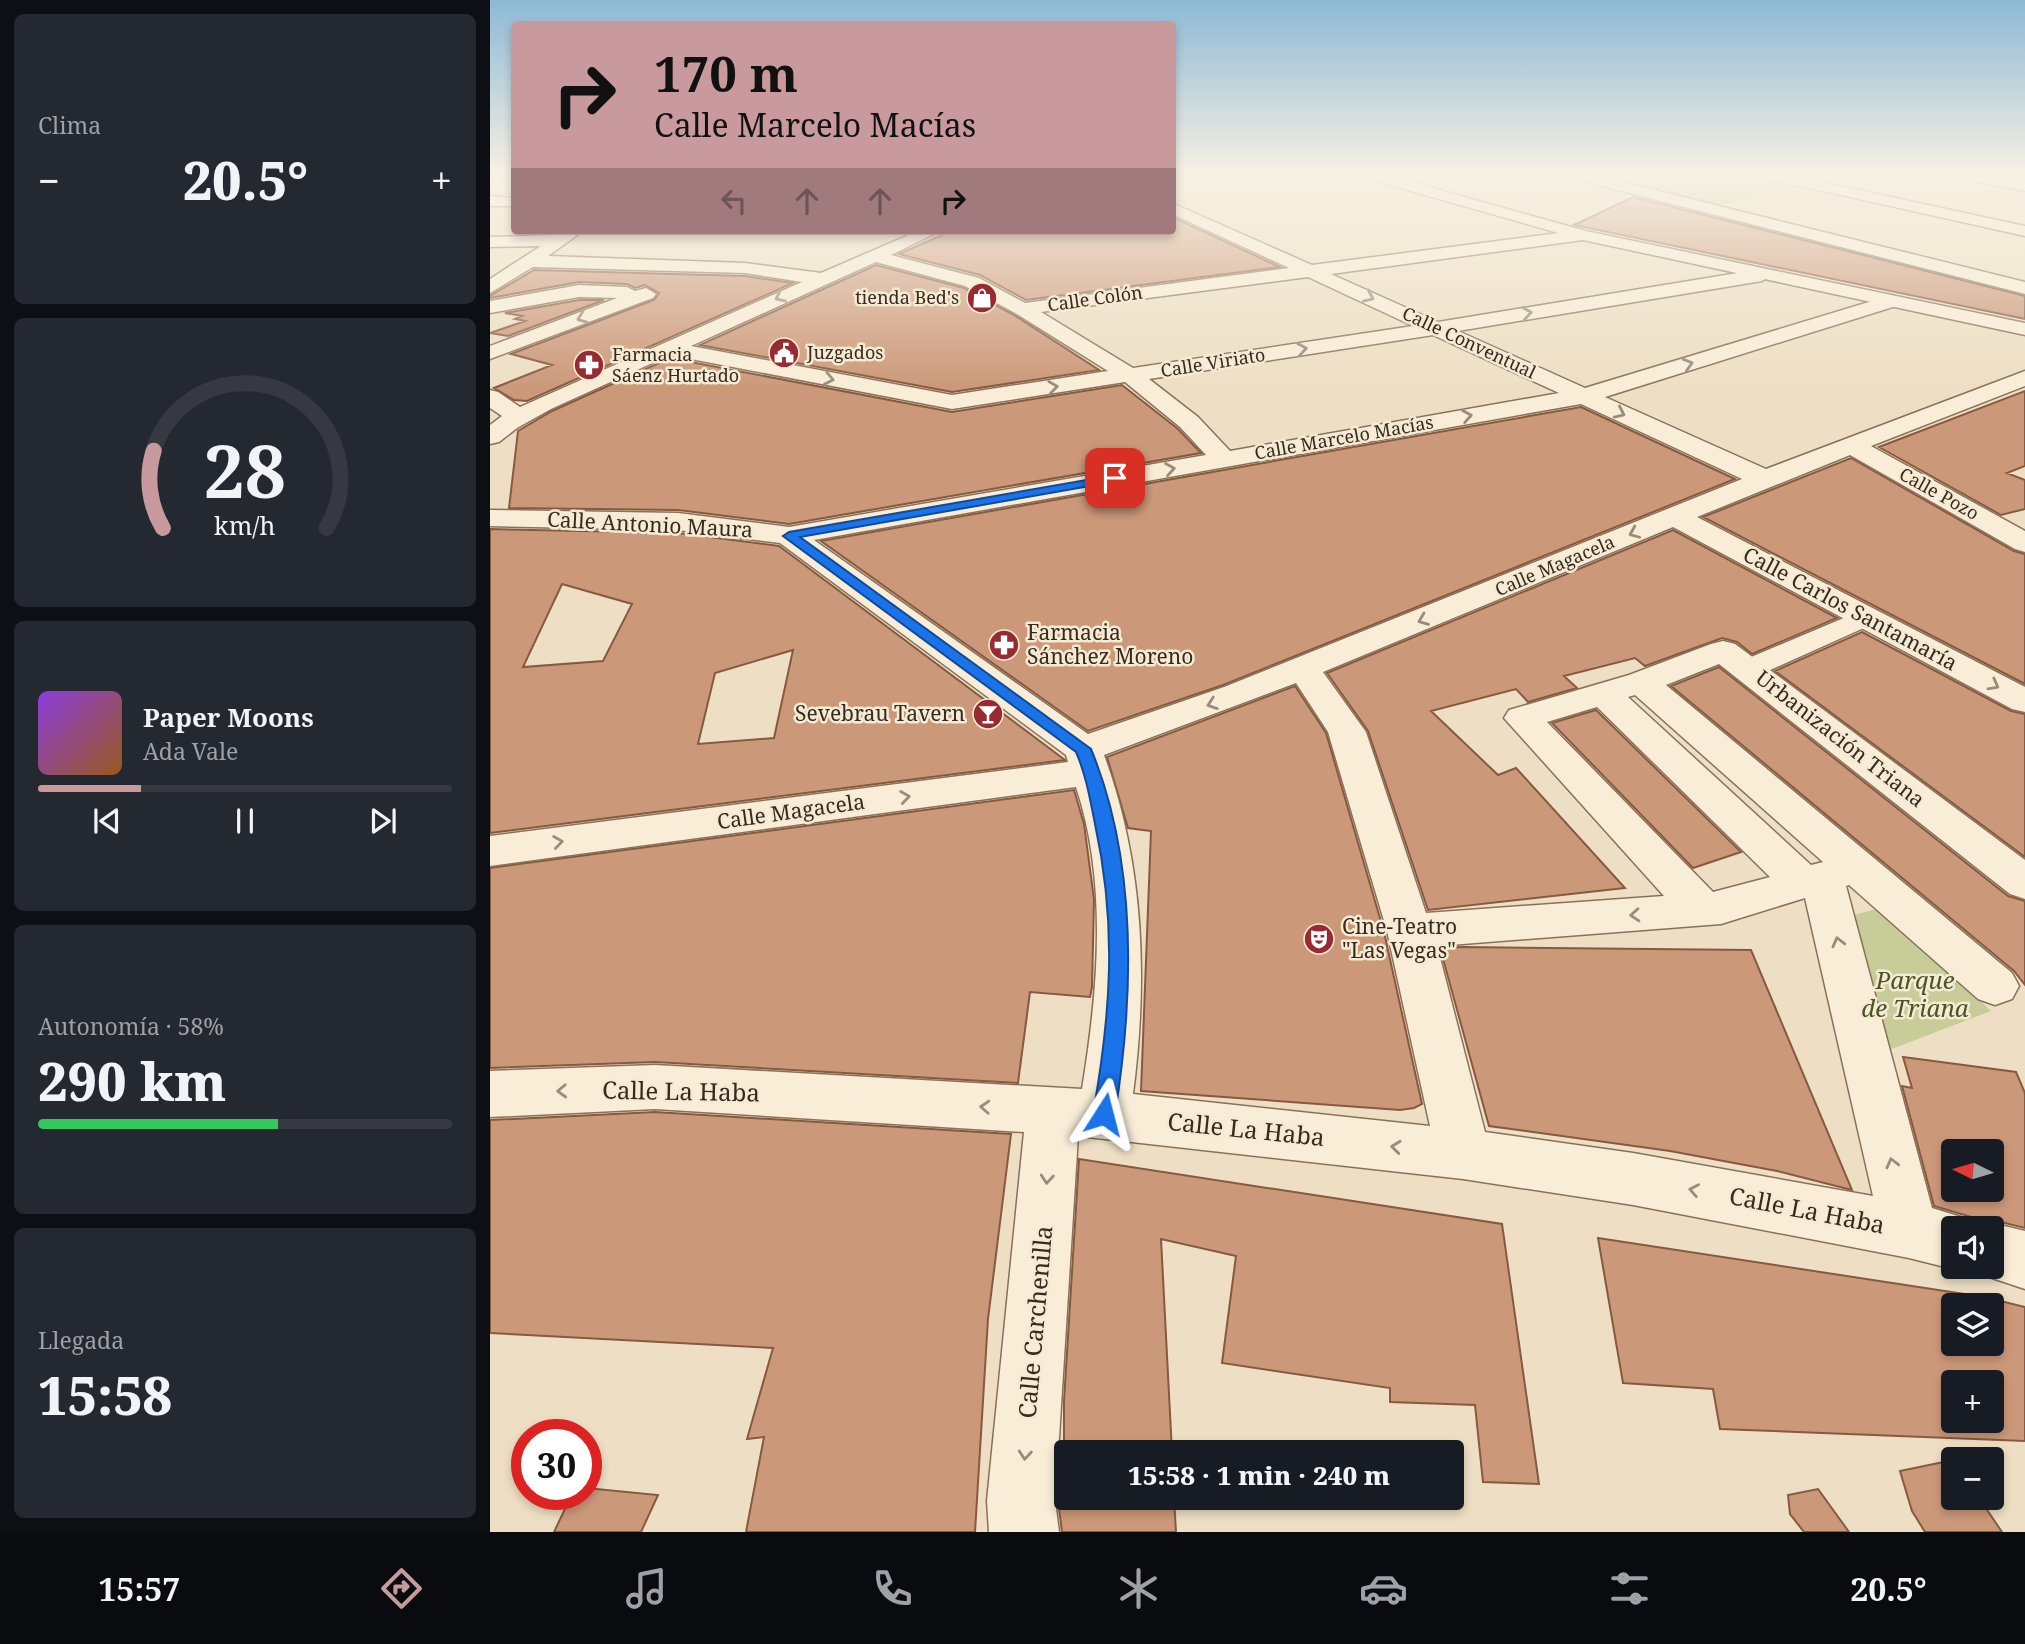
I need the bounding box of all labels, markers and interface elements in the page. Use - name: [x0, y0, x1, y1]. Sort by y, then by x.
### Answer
- text: 170 m: [654, 40, 798, 106]
- icon: right: [539, 49, 630, 140]
- text: Calle Marcelo Macías: [654, 103, 976, 146]
- text: Clima: [38, 109, 101, 141]
- text: 20.5°: [183, 144, 308, 215]
- text: −: [38, 154, 60, 206]
- text: +: [431, 154, 452, 206]
- icon: left: [715, 182, 753, 220]
- icon: ahead: [788, 182, 826, 220]
- icon: ahead: [861, 182, 899, 220]
- icon: right: [934, 182, 972, 220]
- street label: Calle Colón: [1046, 279, 1144, 317]
- shop icon: tienda Bed's: [965, 281, 999, 315]
- place label: tienda Bed's: [855, 285, 959, 309]
- one-way arrow: [774, 289, 787, 303]
- one-way arrow: [1361, 289, 1374, 303]
- street label: Calle Conventual: [1399, 301, 1541, 384]
- one-way arrow: [1521, 306, 1533, 321]
- one-way arrow: [576, 310, 589, 324]
- public building icon: Juzgados: [767, 336, 801, 370]
- place label: Juzgados: [806, 340, 883, 364]
- place label: Farmacia Sáenz Hurtado: [612, 342, 739, 387]
- street label: Calle Viriato: [1159, 342, 1267, 382]
- one-way arrow: [1297, 342, 1308, 357]
- pharmacy icon: Farmacia Sáenz Hurtado: [572, 348, 606, 382]
- one-way arrow: [1681, 357, 1693, 372]
- one-way arrow: [823, 371, 835, 386]
- one-way arrow: [1048, 380, 1059, 395]
- one-way arrow: [1613, 404, 1625, 418]
- street label: Calle Marcelo Macías: [1253, 409, 1435, 465]
- one-way arrow: [1461, 410, 1473, 425]
- text: 28: [204, 421, 286, 520]
- pin: [1085, 448, 1145, 508]
- icon: arrive: [1096, 459, 1134, 497]
- street label: Calle Pozo: [1895, 461, 1984, 525]
- one-way arrow: [1164, 462, 1176, 477]
- street label: Calle Antonio Maura: [546, 505, 754, 543]
- text: km/h: [214, 508, 276, 542]
- one-way arrow: [1628, 525, 1641, 539]
- street label: Calle Magacela: [1491, 529, 1618, 601]
- street label: Calle Carlos Santamaría: [1739, 540, 1962, 677]
- one-way arrow: [1418, 611, 1430, 625]
- place label: Farmacia Sánchez Moreno: [1027, 618, 1194, 670]
- pharmacy icon: Farmacia Sánchez Moreno: [987, 628, 1021, 662]
- street label: Urbanización Triana: [1750, 663, 1931, 813]
- one-way arrow: [1987, 677, 2000, 690]
- one-way arrow: [1206, 696, 1218, 710]
- bar icon: Sevebrau Tavern: [971, 697, 1005, 731]
- text: Paper Moons: [143, 699, 314, 735]
- place label: Sevebrau Tavern: [795, 699, 965, 727]
- text: Ada Vale: [143, 735, 238, 767]
- street label: Calle Magacela: [715, 787, 867, 835]
- one-way arrow: [899, 789, 911, 804]
- icon: previous: [88, 802, 126, 840]
- icon: pause: [226, 802, 264, 840]
- icon: next: [364, 802, 402, 840]
- one-way arrow: [552, 835, 564, 850]
- one-way arrow: [1629, 907, 1640, 922]
- place label: Cine-Teatro "Las Vegas": [1342, 912, 1457, 964]
- theatre icon: Cine-Teatro "Las Vegas": [1302, 922, 1336, 956]
- one-way arrow: [1832, 936, 1847, 948]
- park label: Parque de Triana: [1861, 963, 1969, 1024]
- text: Autonomía · 58%: [38, 1010, 224, 1042]
- text: 290 km: [38, 1045, 226, 1116]
- street label: Calle La Haba: [602, 1073, 760, 1108]
- position arrow: [1067, 1077, 1141, 1151]
- one-way arrow: [556, 1084, 567, 1099]
- one-way arrow: [979, 1100, 990, 1115]
- street label: Calle La Haba: [1166, 1104, 1326, 1153]
- north arrow: [1941, 1139, 2004, 1202]
- map controls: [1941, 1139, 2004, 1510]
- one-way arrow: [1390, 1140, 1401, 1155]
- one-way arrow: [1886, 1157, 1900, 1169]
- one-way arrow: [1040, 1174, 1055, 1185]
- street label: Calle La Haba: [1727, 1178, 1888, 1241]
- one-way arrow: [1688, 1183, 1700, 1198]
- button: sound: [1941, 1216, 2004, 1279]
- street label: Calle Carchenilla: [1010, 1224, 1059, 1420]
- button: layers: [1941, 1293, 2004, 1356]
- text: Llegada: [38, 1324, 124, 1356]
- text: 15:58: [38, 1359, 172, 1430]
- button: +: [1941, 1370, 2004, 1433]
- speed limit sign: 30: [511, 1419, 602, 1510]
- button: −: [1941, 1447, 2004, 1510]
- one-way arrow: [1018, 1450, 1033, 1461]
- text: 15:58 · 1 min · 240 m: [1128, 1457, 1390, 1493]
- icon: directions: [377, 1564, 426, 1613]
- icon: music: [622, 1564, 671, 1613]
- icon: phone: [868, 1564, 917, 1613]
- icon: climate: [1114, 1564, 1163, 1613]
- icon: car: [1359, 1564, 1408, 1613]
- icon: filters: [1605, 1564, 1654, 1613]
- text: 15:57: [98, 1567, 180, 1610]
- text: 20.5°: [1850, 1567, 1927, 1610]

